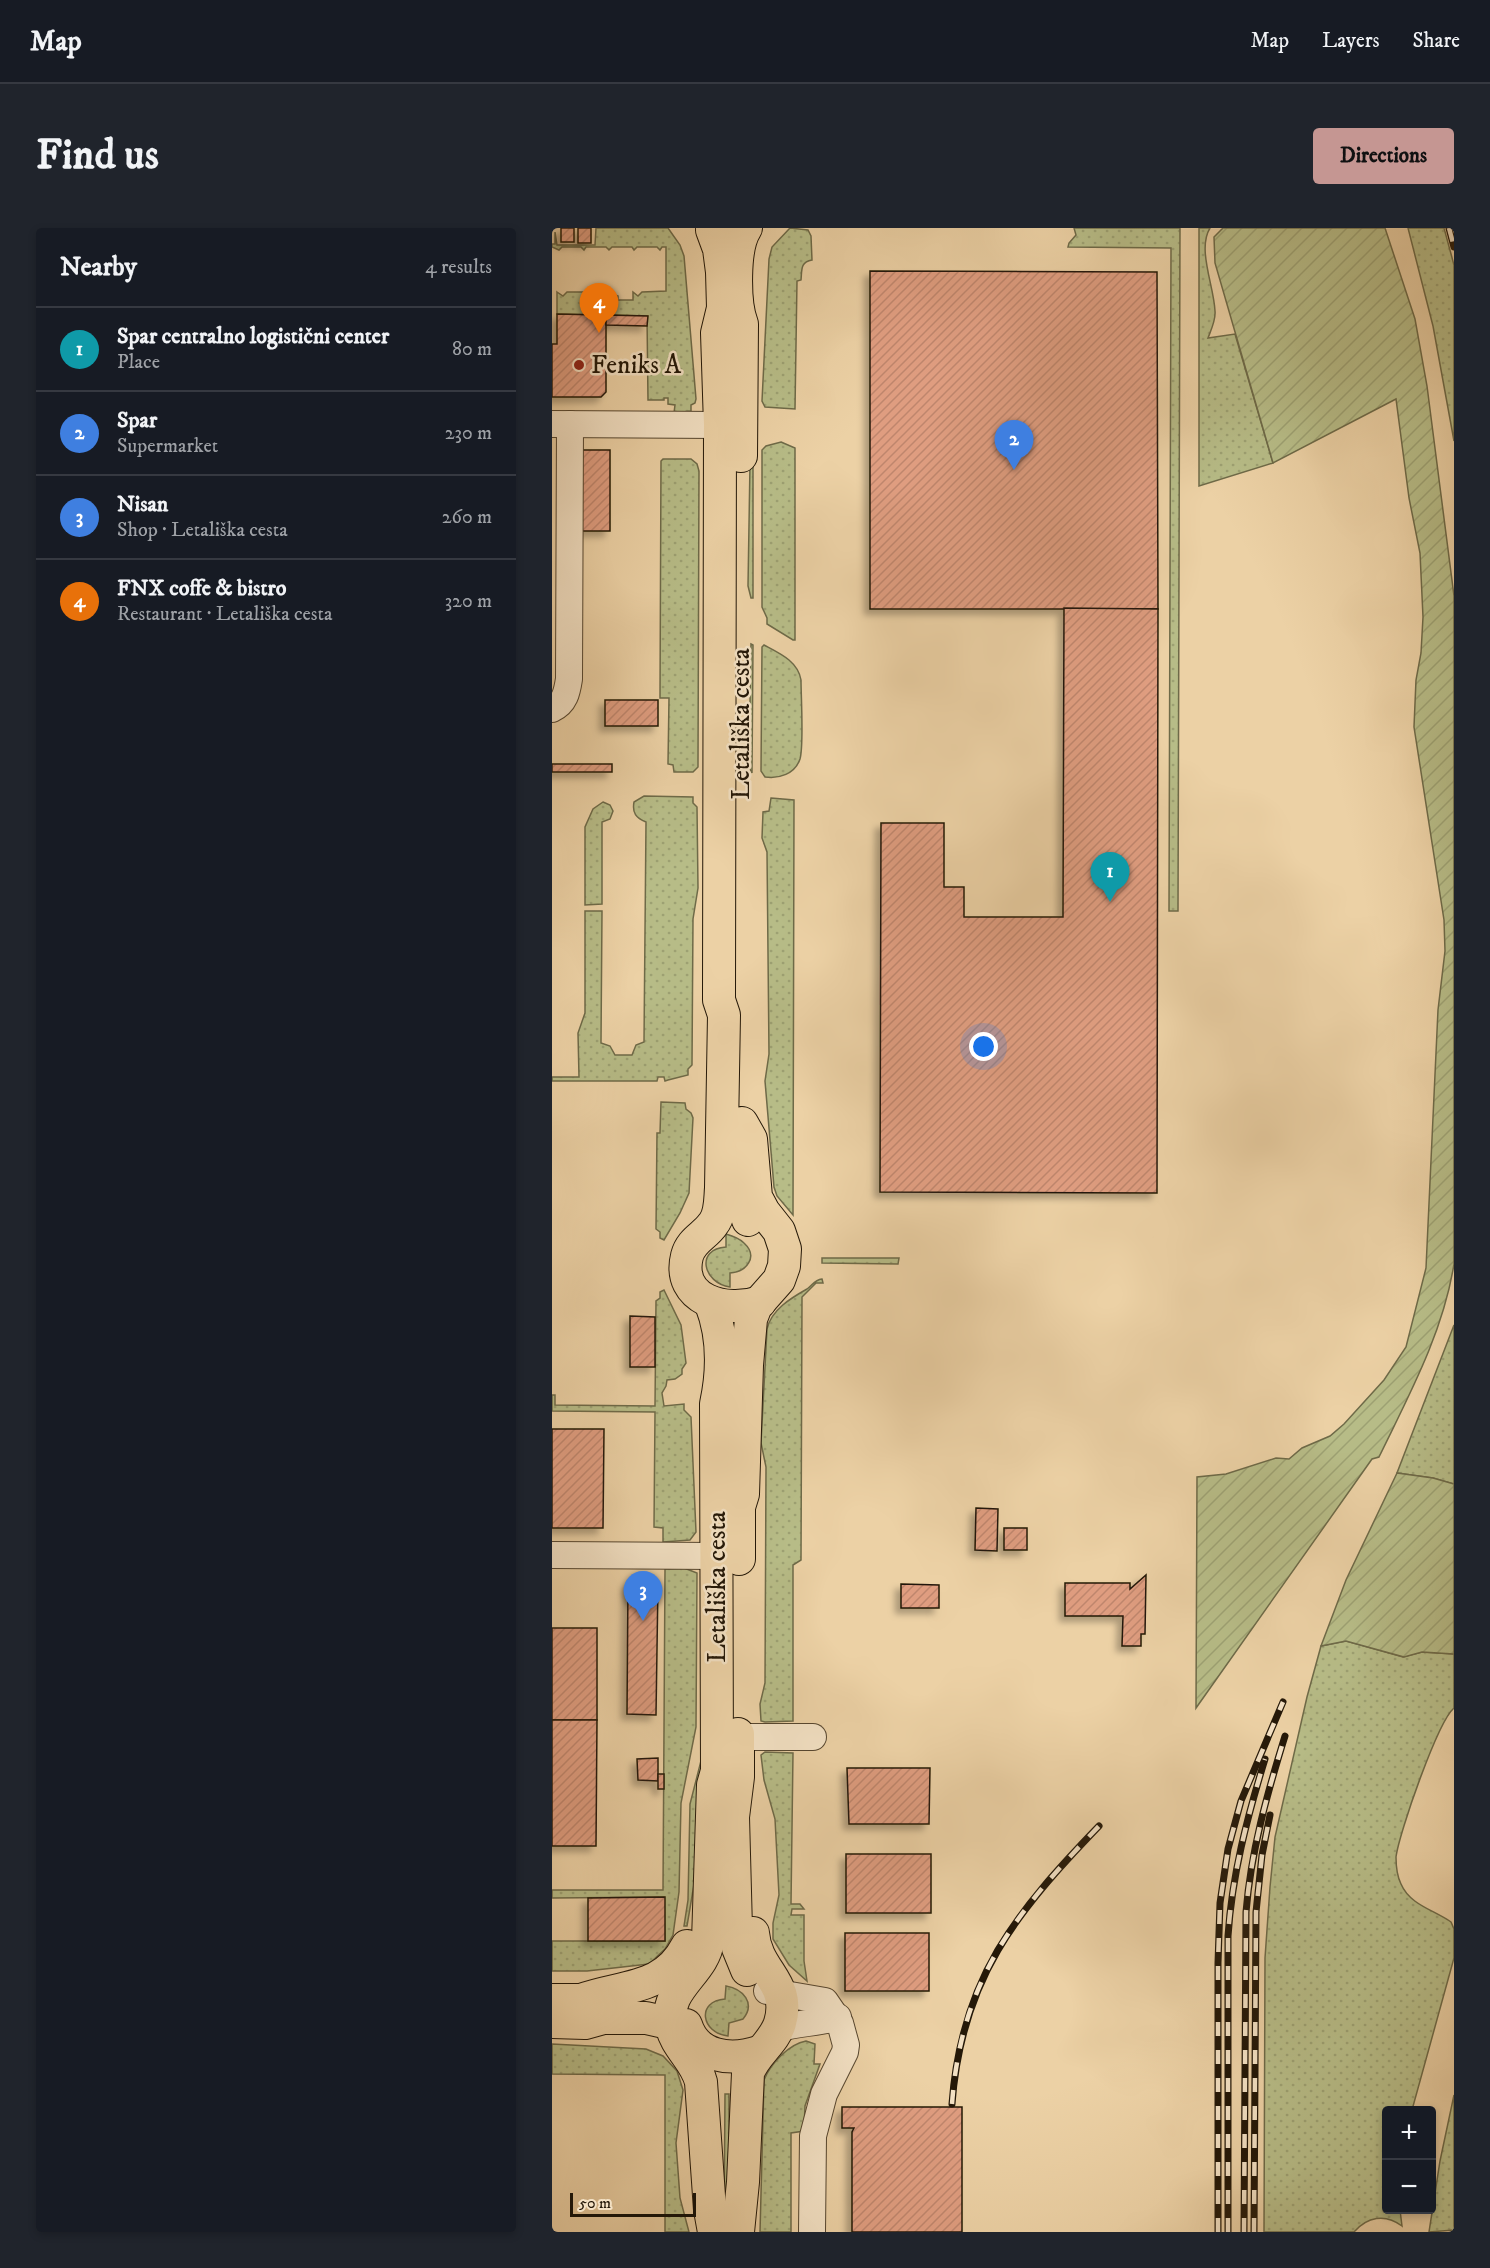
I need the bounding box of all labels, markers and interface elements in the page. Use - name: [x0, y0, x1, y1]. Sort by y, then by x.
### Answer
- text: Map: [30, 24, 82, 59]
- text: Map: [1250, 28, 1289, 54]
- text: Layers: [1322, 28, 1380, 54]
- text: Share: [1413, 28, 1460, 54]
- button: Directions: [1313, 128, 1454, 184]
- text: Find us: [36, 130, 159, 182]
- text: Nearby: [60, 251, 137, 284]
- text: 4 results: [425, 255, 492, 280]
- pin: 4: [580, 284, 618, 333]
- text: Spar centralno logistični center: [117, 323, 389, 350]
- text: 1: [76, 337, 83, 362]
- text: 80 m: [452, 337, 492, 362]
- place label: Feniks A: [591, 349, 681, 382]
- text: Place: [117, 350, 160, 375]
- marker: Feniks A: [572, 358, 586, 372]
- text: Spar: [117, 407, 157, 434]
- pin: 2: [994, 420, 1034, 470]
- text: 2: [75, 421, 84, 446]
- text: 230 m: [445, 421, 492, 446]
- text: Supermarket: [117, 434, 218, 459]
- text: Nisan: [117, 491, 168, 518]
- text: 3: [76, 505, 83, 530]
- text: 260 m: [442, 505, 492, 530]
- text: Shop · Letališka cesta: [117, 518, 288, 543]
- text: FNX coffe & bistro: [117, 575, 286, 602]
- text: 4: [74, 589, 85, 614]
- text: 320 m: [445, 589, 492, 614]
- text: Restaurant · Letališka cesta: [117, 602, 332, 627]
- street label: Letališka cesta: [725, 648, 758, 800]
- pin: 1: [1090, 852, 1130, 902]
- your location: [969, 1032, 998, 1061]
- street label: Letališka cesta: [701, 1511, 734, 1663]
- pin: 3: [624, 1572, 662, 1621]
- map controls: [1382, 2106, 1436, 2214]
- button: +: [1382, 2106, 1436, 2160]
- button: −: [1382, 2160, 1436, 2214]
- scale bar: [570, 2190, 696, 2218]
- text: 50 m: [579, 2193, 611, 2213]

